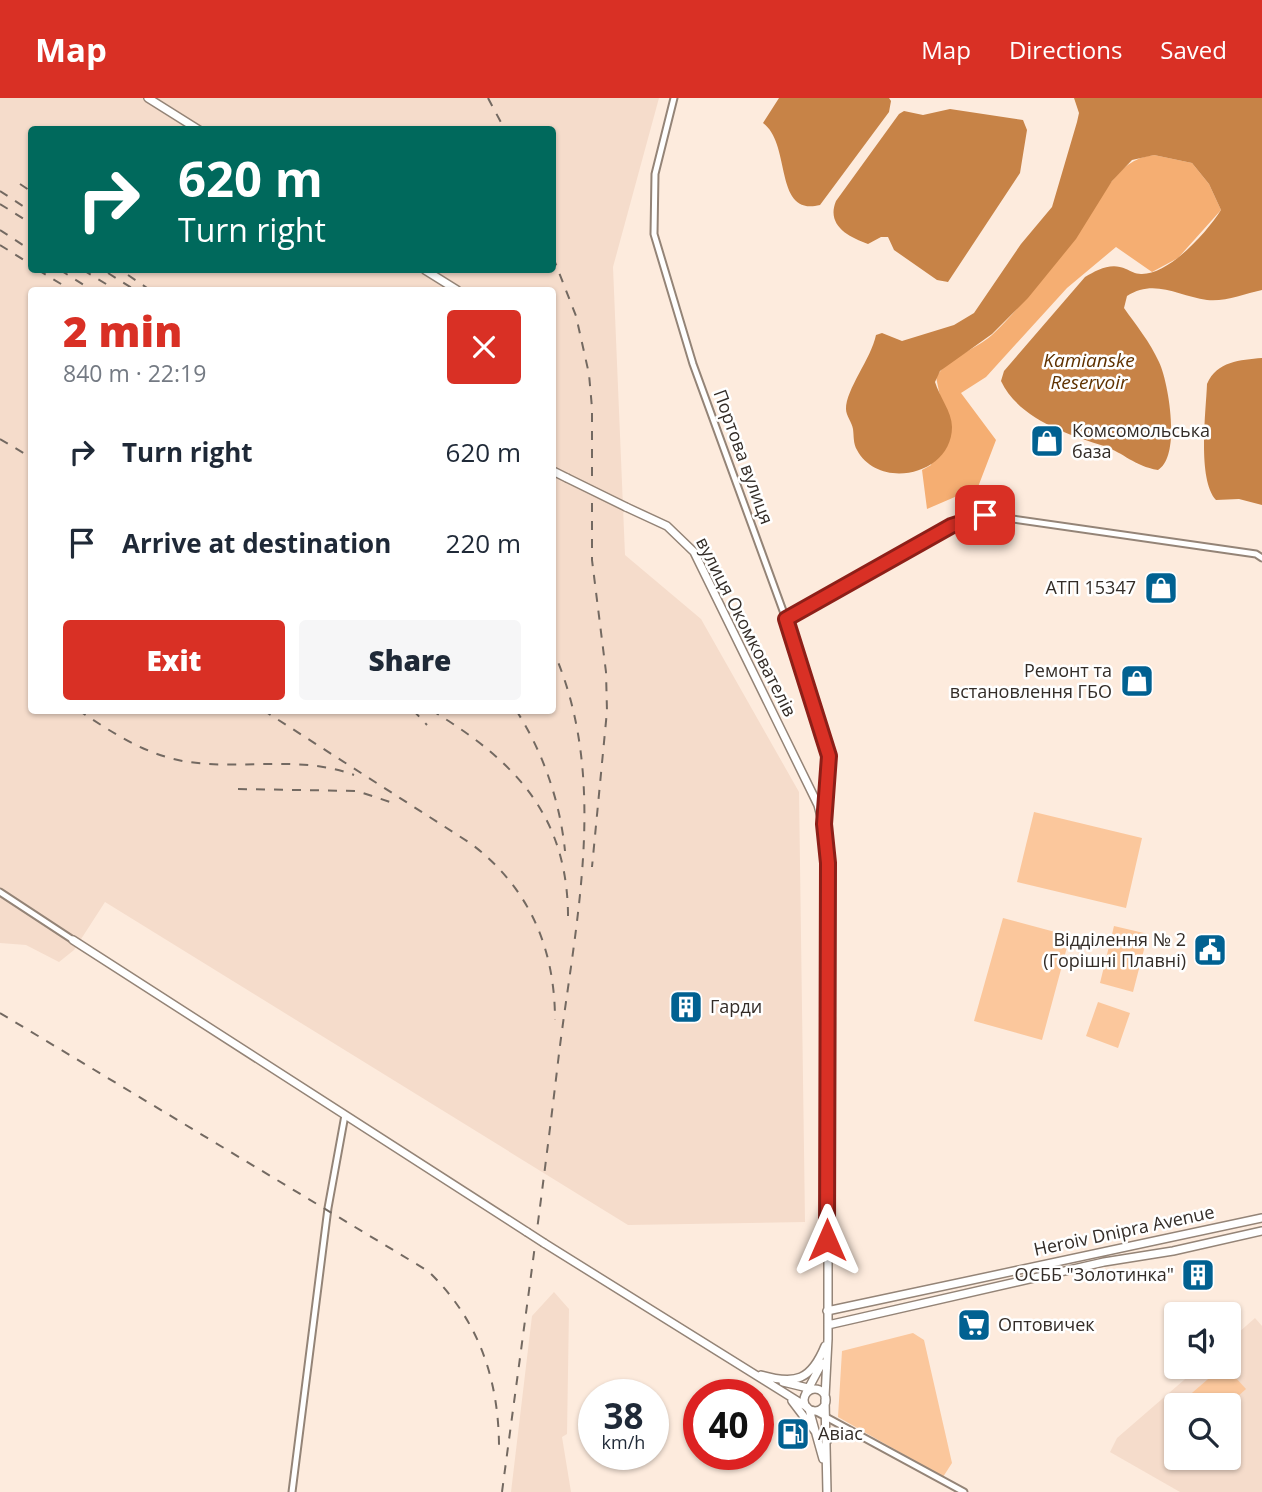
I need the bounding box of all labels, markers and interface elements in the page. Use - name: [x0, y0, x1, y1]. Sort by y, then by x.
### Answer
- text: Map: [35, 27, 107, 72]
- text: Map: [921, 33, 971, 66]
- text: Directions: [1009, 33, 1122, 66]
- text: Saved: [1160, 33, 1227, 66]
- text: 620 m: [178, 145, 323, 211]
- icon: right: [63, 154, 154, 245]
- text: Turn right: [178, 208, 326, 251]
- text: 2 min: [63, 302, 182, 359]
- button: close: [447, 310, 521, 384]
- water label: Kamianske Reservoir: [1043, 347, 1135, 395]
- text: 840 m · 22:19: [63, 357, 206, 389]
- street label: Портова вулиця: [708, 386, 779, 527]
- place label: Комсомольська база: [1072, 418, 1210, 463]
- shop icon: Комсомольська база: [1028, 422, 1066, 460]
- icon: right: [63, 433, 101, 471]
- text: Turn right: [122, 434, 253, 470]
- text: 620 m: [446, 434, 521, 470]
- pin: [955, 485, 1015, 545]
- icon: arrive: [966, 496, 1004, 534]
- icon: arrive: [63, 524, 101, 562]
- text: Arrive at destination: [122, 525, 391, 561]
- text: 220 m: [446, 525, 521, 561]
- street label: вулиця Окомкователів: [691, 533, 803, 720]
- shop icon: АТП 15347: [1142, 569, 1180, 607]
- place label: АТП 15347: [1045, 575, 1136, 599]
- button: Exit: [63, 620, 285, 700]
- button: Share: [299, 620, 521, 700]
- place label: Ремонт та встановлення ГБО: [950, 658, 1112, 703]
- shop icon: Ремонт та встановлення ГБО: [1118, 662, 1156, 700]
- place label: Відділення № 2 (Горішні Плавні): [1043, 927, 1186, 972]
- public building icon: Відділення № 2 (Горішні Плавні): [1191, 931, 1229, 969]
- building icon: Гарди: [667, 988, 705, 1026]
- place label: Гарди: [710, 994, 762, 1018]
- street label: Heroiv Dnipra Avenue: [1031, 1199, 1216, 1261]
- position arrow: [790, 1203, 864, 1277]
- building icon: ОСББ "Золотинка": [1179, 1256, 1217, 1294]
- place label: ОСББ "Золотинка": [1015, 1262, 1174, 1286]
- map controls: [1164, 1302, 1241, 1470]
- button: sound: [1164, 1302, 1241, 1379]
- supermarket icon: Оптовичек: [955, 1306, 993, 1344]
- place label: Оптовичек: [998, 1312, 1095, 1336]
- speed limit sign: 40: [683, 1379, 774, 1470]
- text: 38: [603, 1392, 644, 1439]
- button: search: [1164, 1393, 1241, 1470]
- fuel station icon: Авіас: [774, 1415, 812, 1453]
- place label: Авіас: [818, 1421, 863, 1445]
- text: km/h: [602, 1430, 645, 1454]

